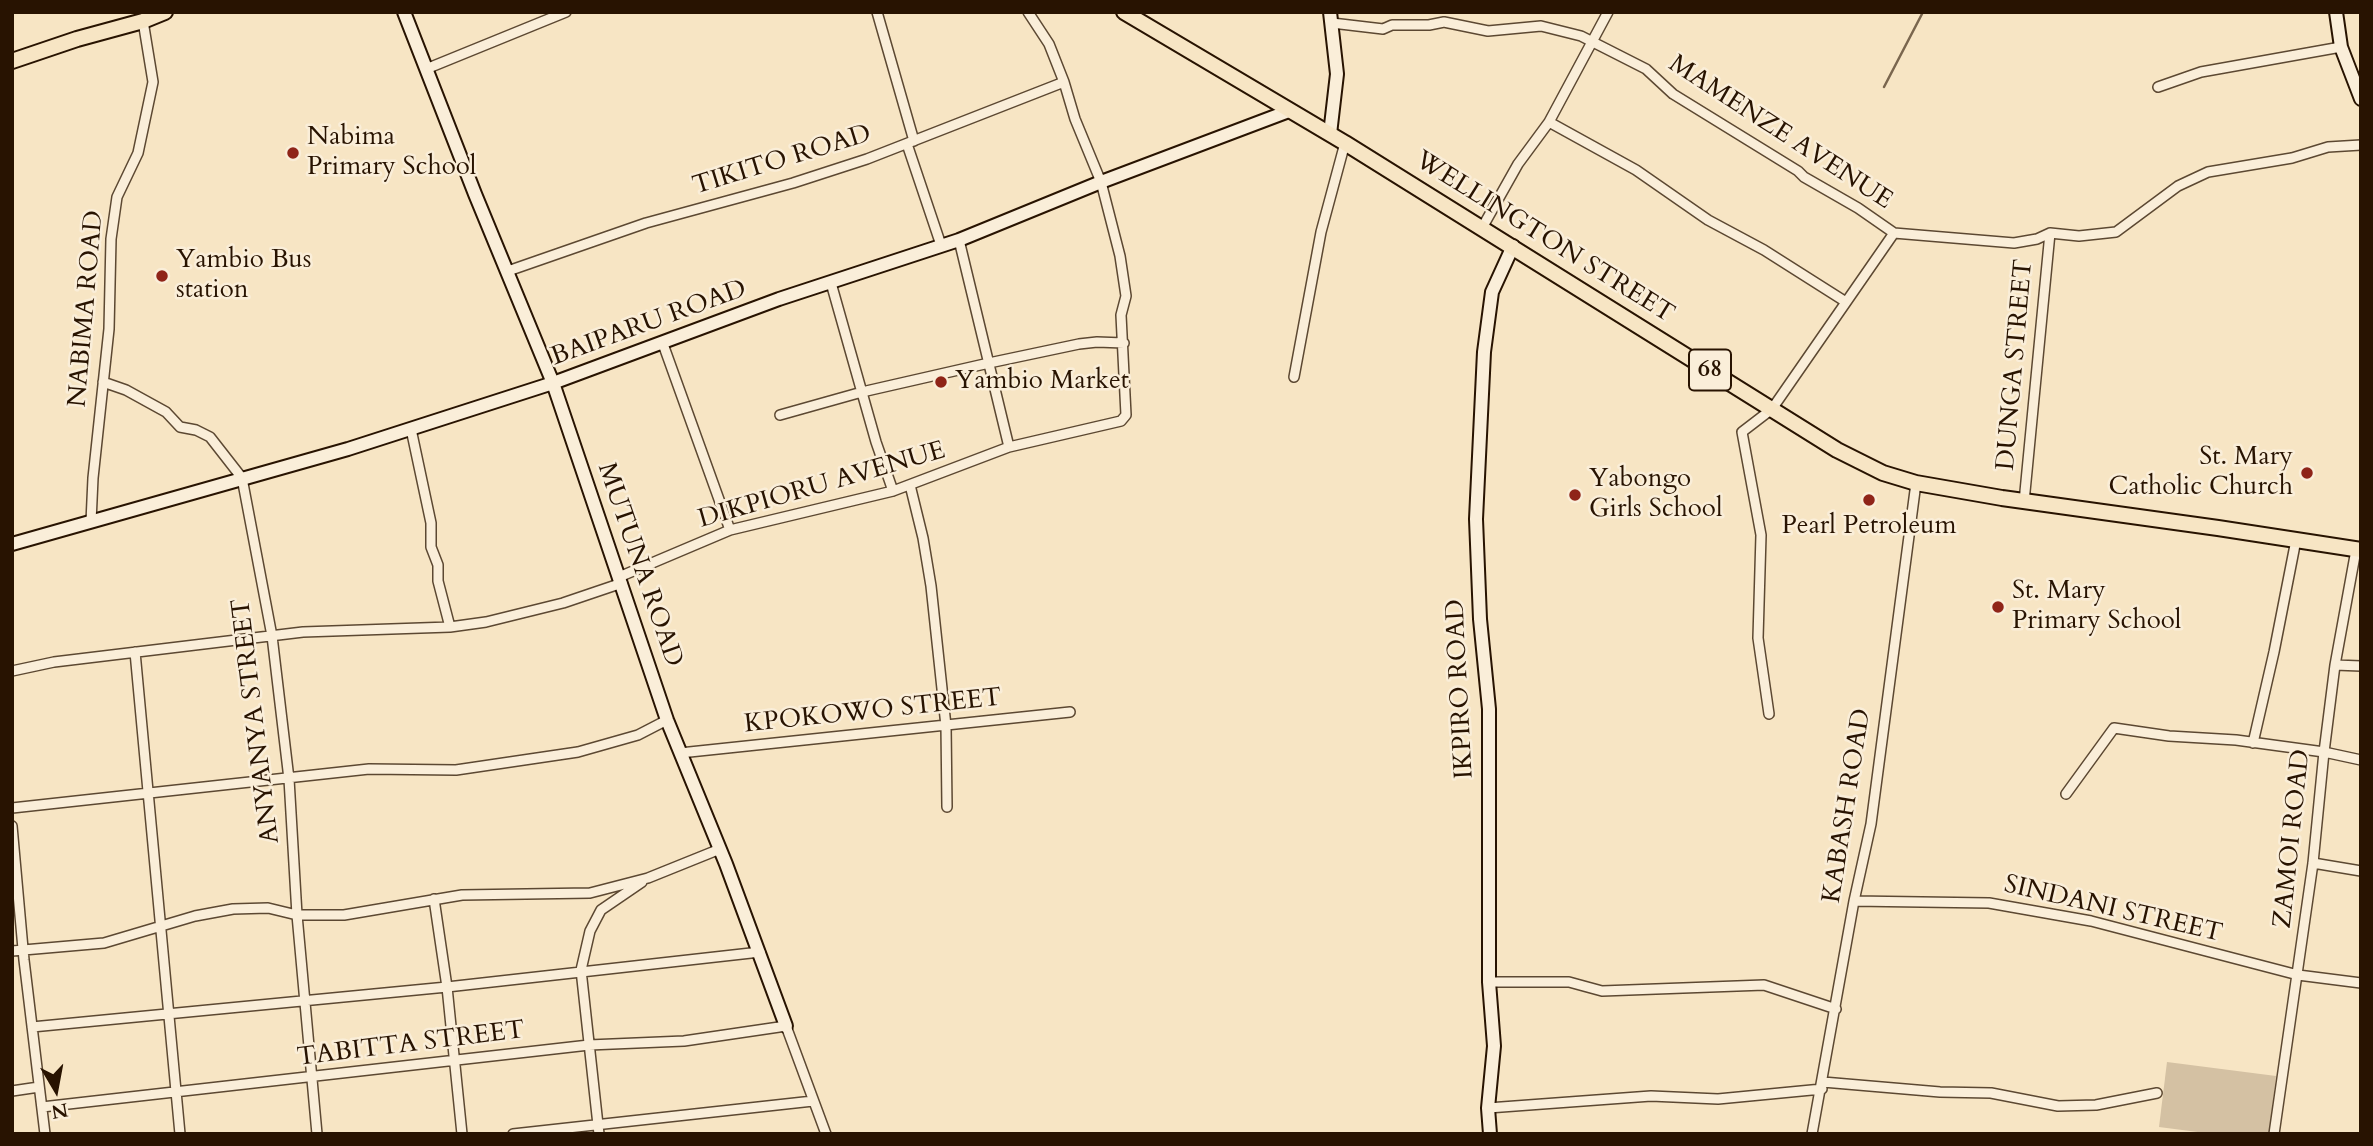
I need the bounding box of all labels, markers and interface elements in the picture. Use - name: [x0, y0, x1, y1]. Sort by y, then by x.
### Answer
- street label: MAMENZE AVENUE: [1662, 49, 1898, 217]
- street label: TIKITO ROAD: [689, 119, 875, 203]
- place label: Nabima Primary School: [307, 122, 476, 184]
- marker: Nabima Primary School: [285, 145, 301, 161]
- street label: WELLINGTON STREET: [1409, 145, 1679, 331]
- street label: NABIMA ROAD: [63, 209, 111, 409]
- place label: Yambio Bus station: [176, 245, 312, 306]
- street label: DUNGA STREET: [1991, 258, 2041, 472]
- marker: Yambio Bus station: [154, 268, 170, 284]
- street label: BAIPARU ROAD: [547, 274, 751, 374]
- road number: 68: [1689, 349, 1731, 390]
- place label: Yambio Market: [955, 366, 1129, 398]
- marker: Yambio Market: [933, 374, 949, 390]
- street label: DIKPIORU AVENUE: [695, 436, 949, 536]
- place label: St. Mary Catholic Church: [2109, 442, 2293, 504]
- street label: MUTUNA ROAD: [589, 459, 689, 671]
- place label: Yabongo Girls School: [1589, 464, 1723, 526]
- marker: St. Mary Catholic Church: [2299, 465, 2315, 481]
- marker: Yabongo Girls School: [1567, 487, 1583, 503]
- marker: Pearl Petroleum: [1861, 492, 1877, 508]
- place label: Pearl Petroleum: [1781, 511, 1957, 543]
- place label: St. Mary Primary School: [2012, 576, 2181, 638]
- street label: ANYANYA STREET: [226, 597, 288, 845]
- street label: IKPIRO ROAD: [1441, 598, 1481, 780]
- marker: St. Mary Primary School: [1990, 599, 2006, 615]
- street label: KPOKOWO STREET: [743, 683, 1003, 741]
- street label: KABASH ROAD: [1817, 707, 1879, 905]
- street label: ZAMOI ROAD: [2268, 748, 2318, 930]
- street label: SINDANI STREET: [2001, 870, 2225, 950]
- street label: TABITTA STREET: [295, 1016, 527, 1074]
- north arrow: [21, 1055, 91, 1125]
- text: N: [49, 1096, 70, 1125]

